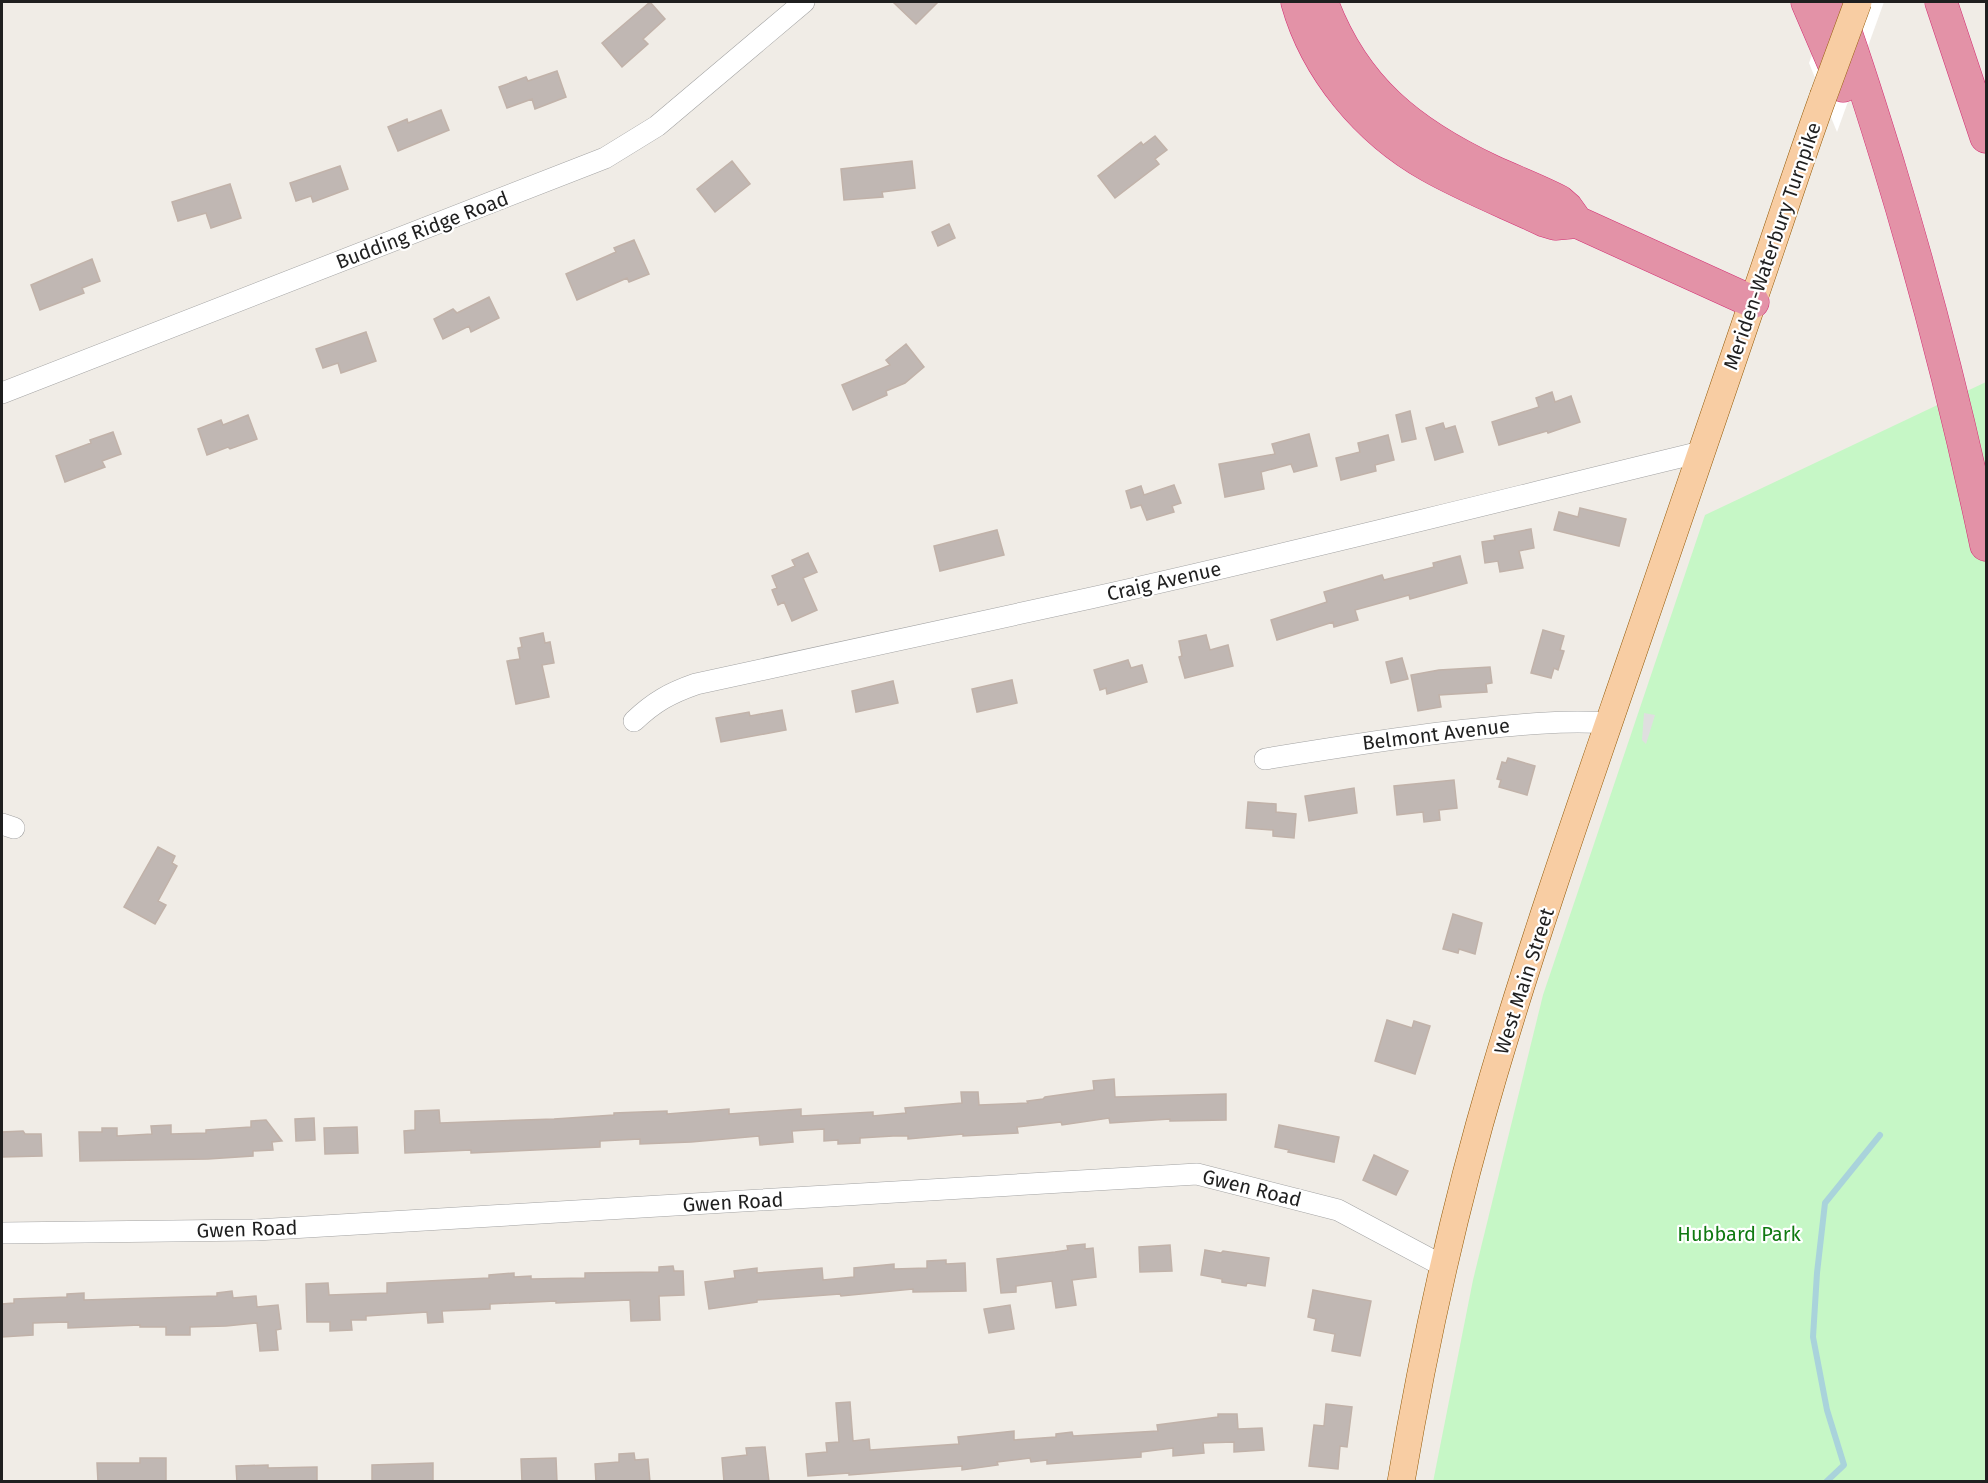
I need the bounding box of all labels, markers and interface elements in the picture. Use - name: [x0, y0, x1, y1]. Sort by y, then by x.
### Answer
- street label: Meriden-Waterbury Turnpike: [1718, 119, 1826, 373]
- street label: Budding Ridge Road: [332, 186, 512, 274]
- street label: Craig Avenue: [1105, 556, 1223, 606]
- street label: Belmont Avenue: [1361, 713, 1511, 755]
- street label: West Main Street: [1489, 904, 1559, 1057]
- street label: Gwen Road: [1200, 1164, 1304, 1212]
- street label: Gwen Road: [682, 1187, 784, 1217]
- street label: Gwen Road: [196, 1215, 298, 1243]
- park label: Hubbard Park: [1677, 1222, 1801, 1246]

